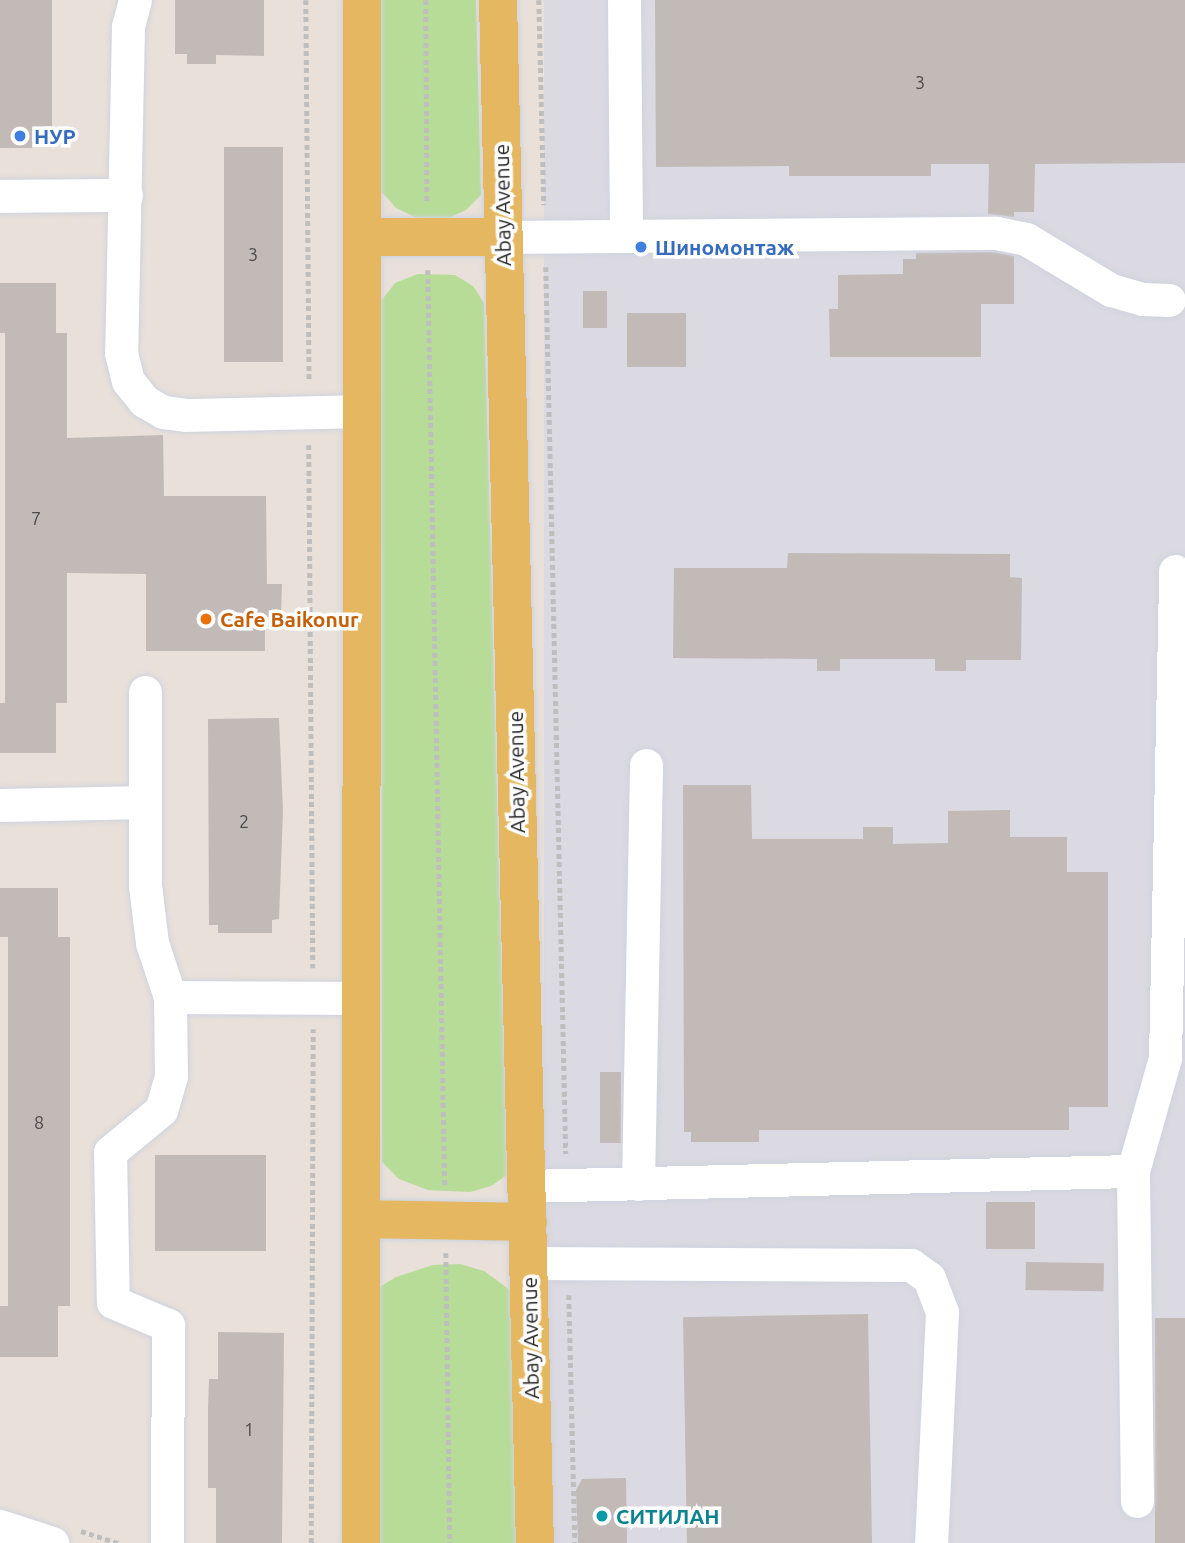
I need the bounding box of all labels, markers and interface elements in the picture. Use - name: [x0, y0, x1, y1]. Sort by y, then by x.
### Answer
- house number: 3: [915, 71, 925, 93]
- place label: НУР: [34, 123, 76, 149]
- marker: НУР: [12, 128, 28, 144]
- street label: Abay Avenue: [488, 144, 516, 266]
- place label: Шиномонтаж: [655, 234, 794, 260]
- marker: Шиномонтаж: [633, 239, 649, 255]
- house number: 3: [248, 243, 258, 265]
- house number: 7: [31, 507, 41, 529]
- place label: Cafe Baikonur: [220, 606, 359, 632]
- marker: Cafe Baikonur: [198, 611, 214, 627]
- street label: Abay Avenue: [502, 711, 530, 833]
- house number: 2: [239, 810, 249, 832]
- house number: 8: [34, 1111, 44, 1133]
- street label: Abay Avenue: [516, 1277, 544, 1399]
- house number: 1: [244, 1418, 254, 1440]
- place label: СИТИЛАН: [616, 1503, 719, 1529]
- marker: СИТИЛАН: [594, 1508, 610, 1524]

